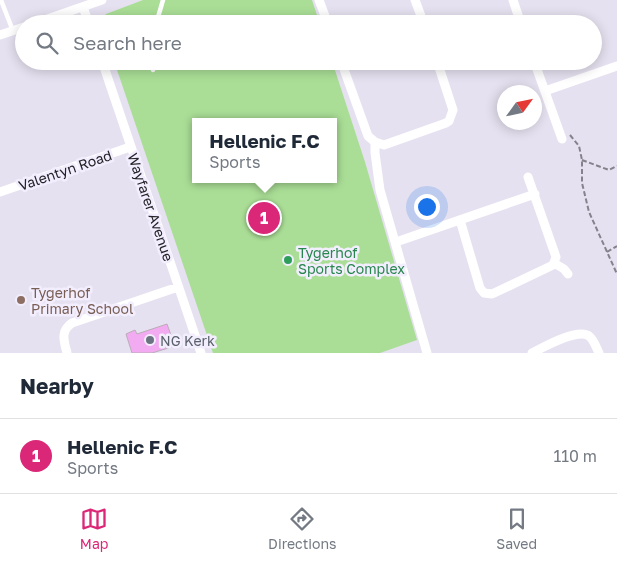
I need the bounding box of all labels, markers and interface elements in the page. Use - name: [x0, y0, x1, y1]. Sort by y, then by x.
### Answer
- search box: [15, 15, 602, 70]
- icon: search: [33, 29, 61, 57]
- text: Search here: [73, 31, 182, 54]
- north arrow: [497, 85, 542, 130]
- popup: [192, 118, 337, 183]
- text: Hellenic F.C: [209, 129, 320, 152]
- street label: Valentyn Road: [16, 146, 114, 194]
- street label: Wayfarer Avenue: [125, 151, 177, 263]
- text: Sports: [209, 152, 260, 172]
- your location: [414, 194, 440, 220]
- pin: 1: [248, 199, 280, 237]
- place label: Tygerhof Sports Complex: [298, 244, 405, 277]
- marker: Tygerhof Sports Complex: [282, 254, 294, 266]
- place label: Tygerhof Primary School: [31, 284, 133, 317]
- marker: Tygerhof Primary School: [15, 294, 27, 306]
- place label: NG Kerk: [160, 332, 215, 349]
- marker: NG Kerk: [144, 334, 156, 346]
- text: Nearby: [20, 373, 94, 399]
- text: Hellenic F.C: [67, 435, 178, 458]
- text: 1: [32, 446, 40, 466]
- text: 110 m: [553, 446, 597, 466]
- text: Sports: [67, 458, 118, 478]
- tab: Map: [80, 505, 108, 552]
- tab: Directions: [268, 505, 337, 552]
- tab: Saved: [496, 505, 537, 552]

